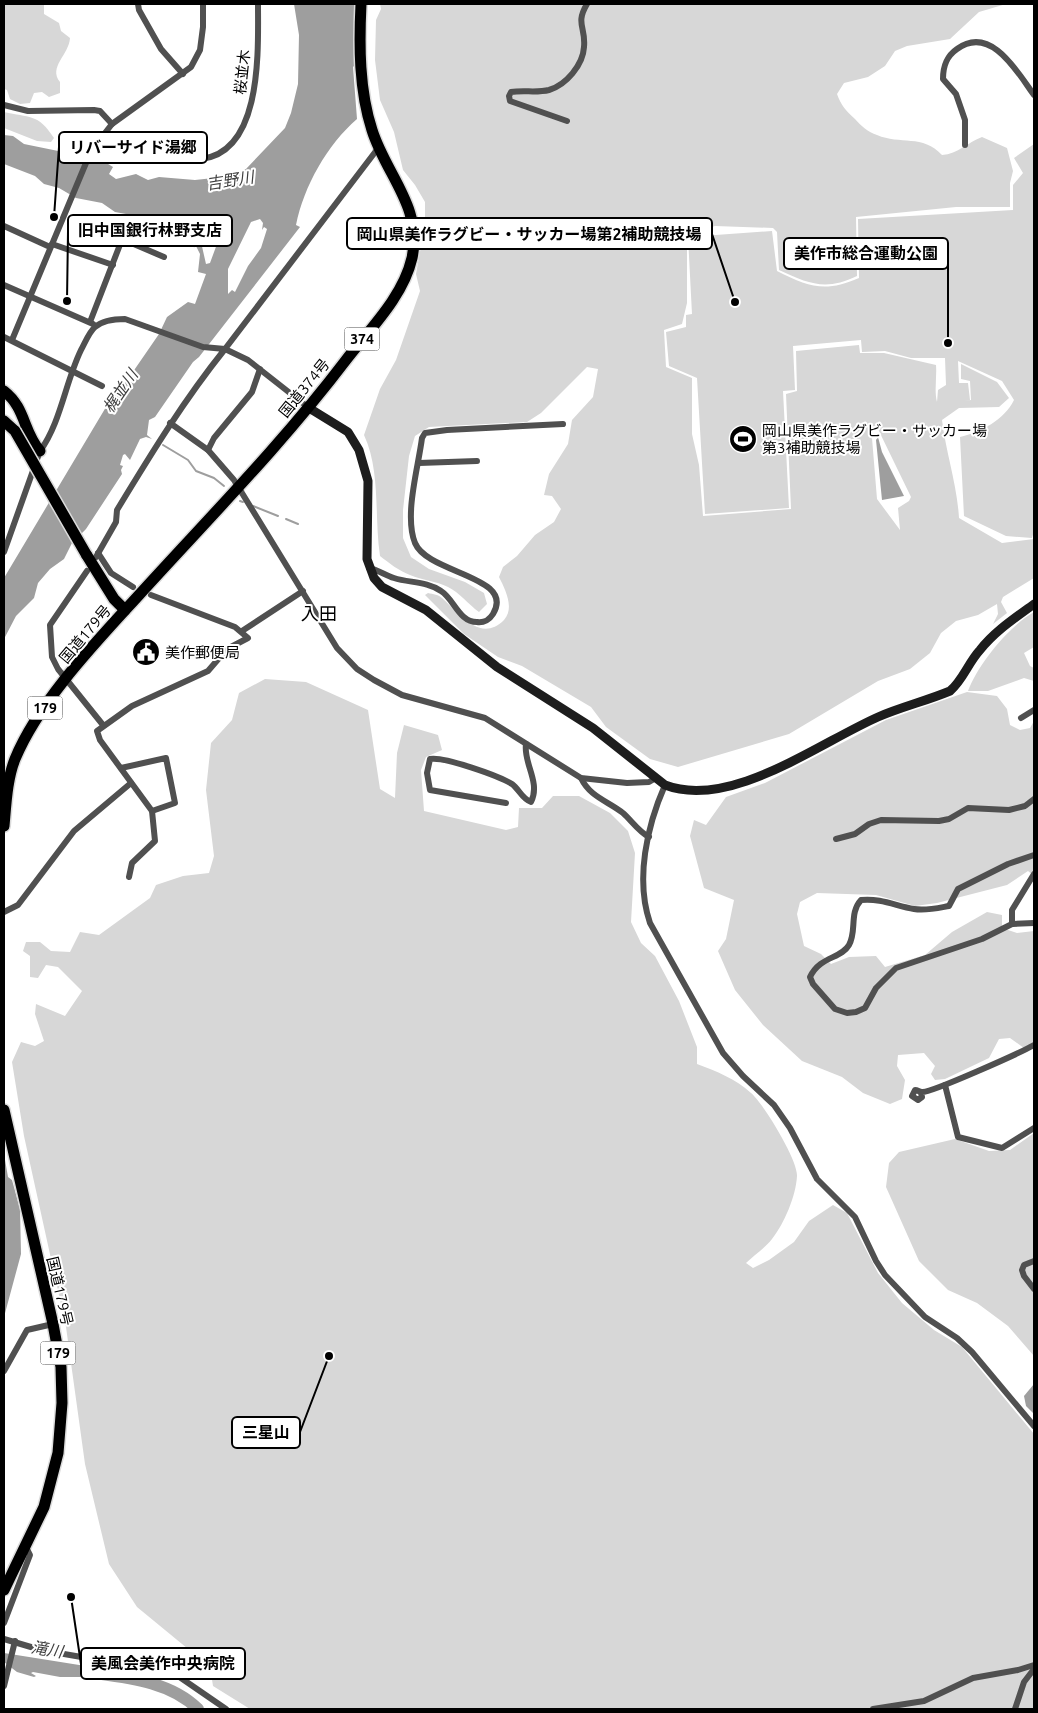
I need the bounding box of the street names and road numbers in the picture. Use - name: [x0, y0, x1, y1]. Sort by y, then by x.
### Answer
- street label: 桜並木: [231, 49, 253, 95]
- road number: 374: [344, 328, 380, 350]
- street label: 国道374号: [275, 355, 333, 421]
- street label: 国道179号: [56, 602, 114, 666]
- road number: 179: [28, 696, 62, 720]
- street label: 国道179号: [44, 1255, 76, 1327]
- road number: 179: [40, 1342, 76, 1365]

